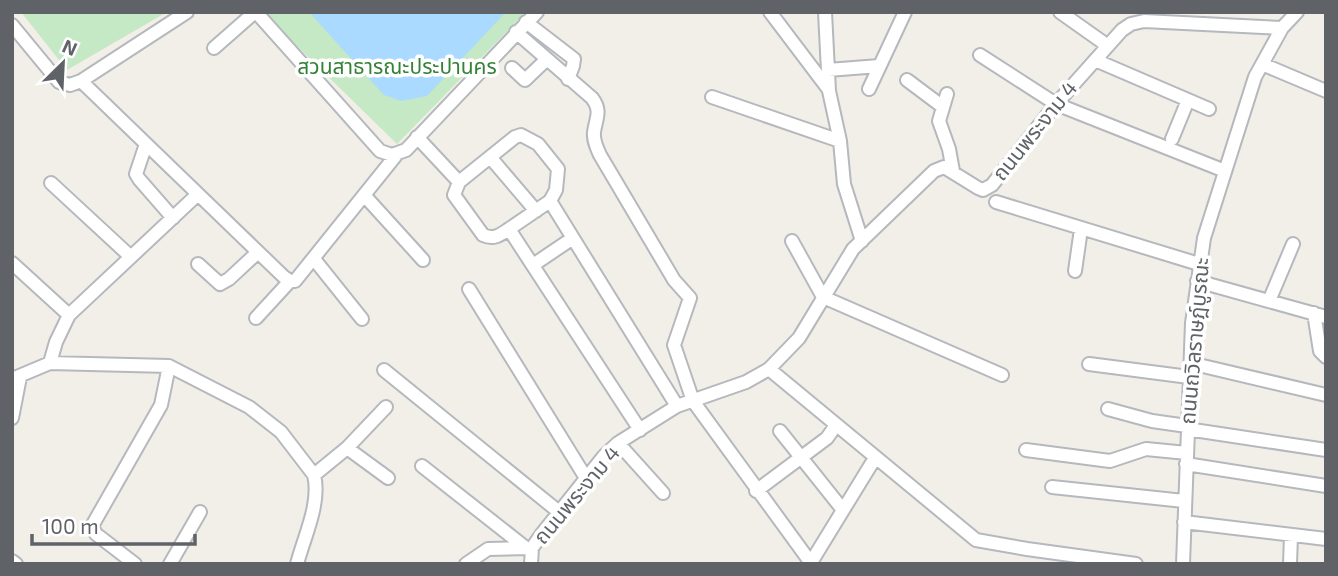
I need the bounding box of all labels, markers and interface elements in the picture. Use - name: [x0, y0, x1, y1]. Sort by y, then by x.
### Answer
- north arrow: [28, 28, 98, 98]
- text: N: [59, 34, 81, 60]
- park label: สวนสาธารณะประปานคร: [297, 53, 497, 78]
- street label: ถนนพระงาม 4: [986, 75, 1082, 185]
- street label: ถนนถวิลราษฎ์บูรณะ: [1174, 256, 1215, 425]
- street label: ถนนพระงาม 4: [528, 440, 624, 548]
- scale bar: [32, 503, 194, 546]
- text: 100 m: [42, 513, 99, 538]

